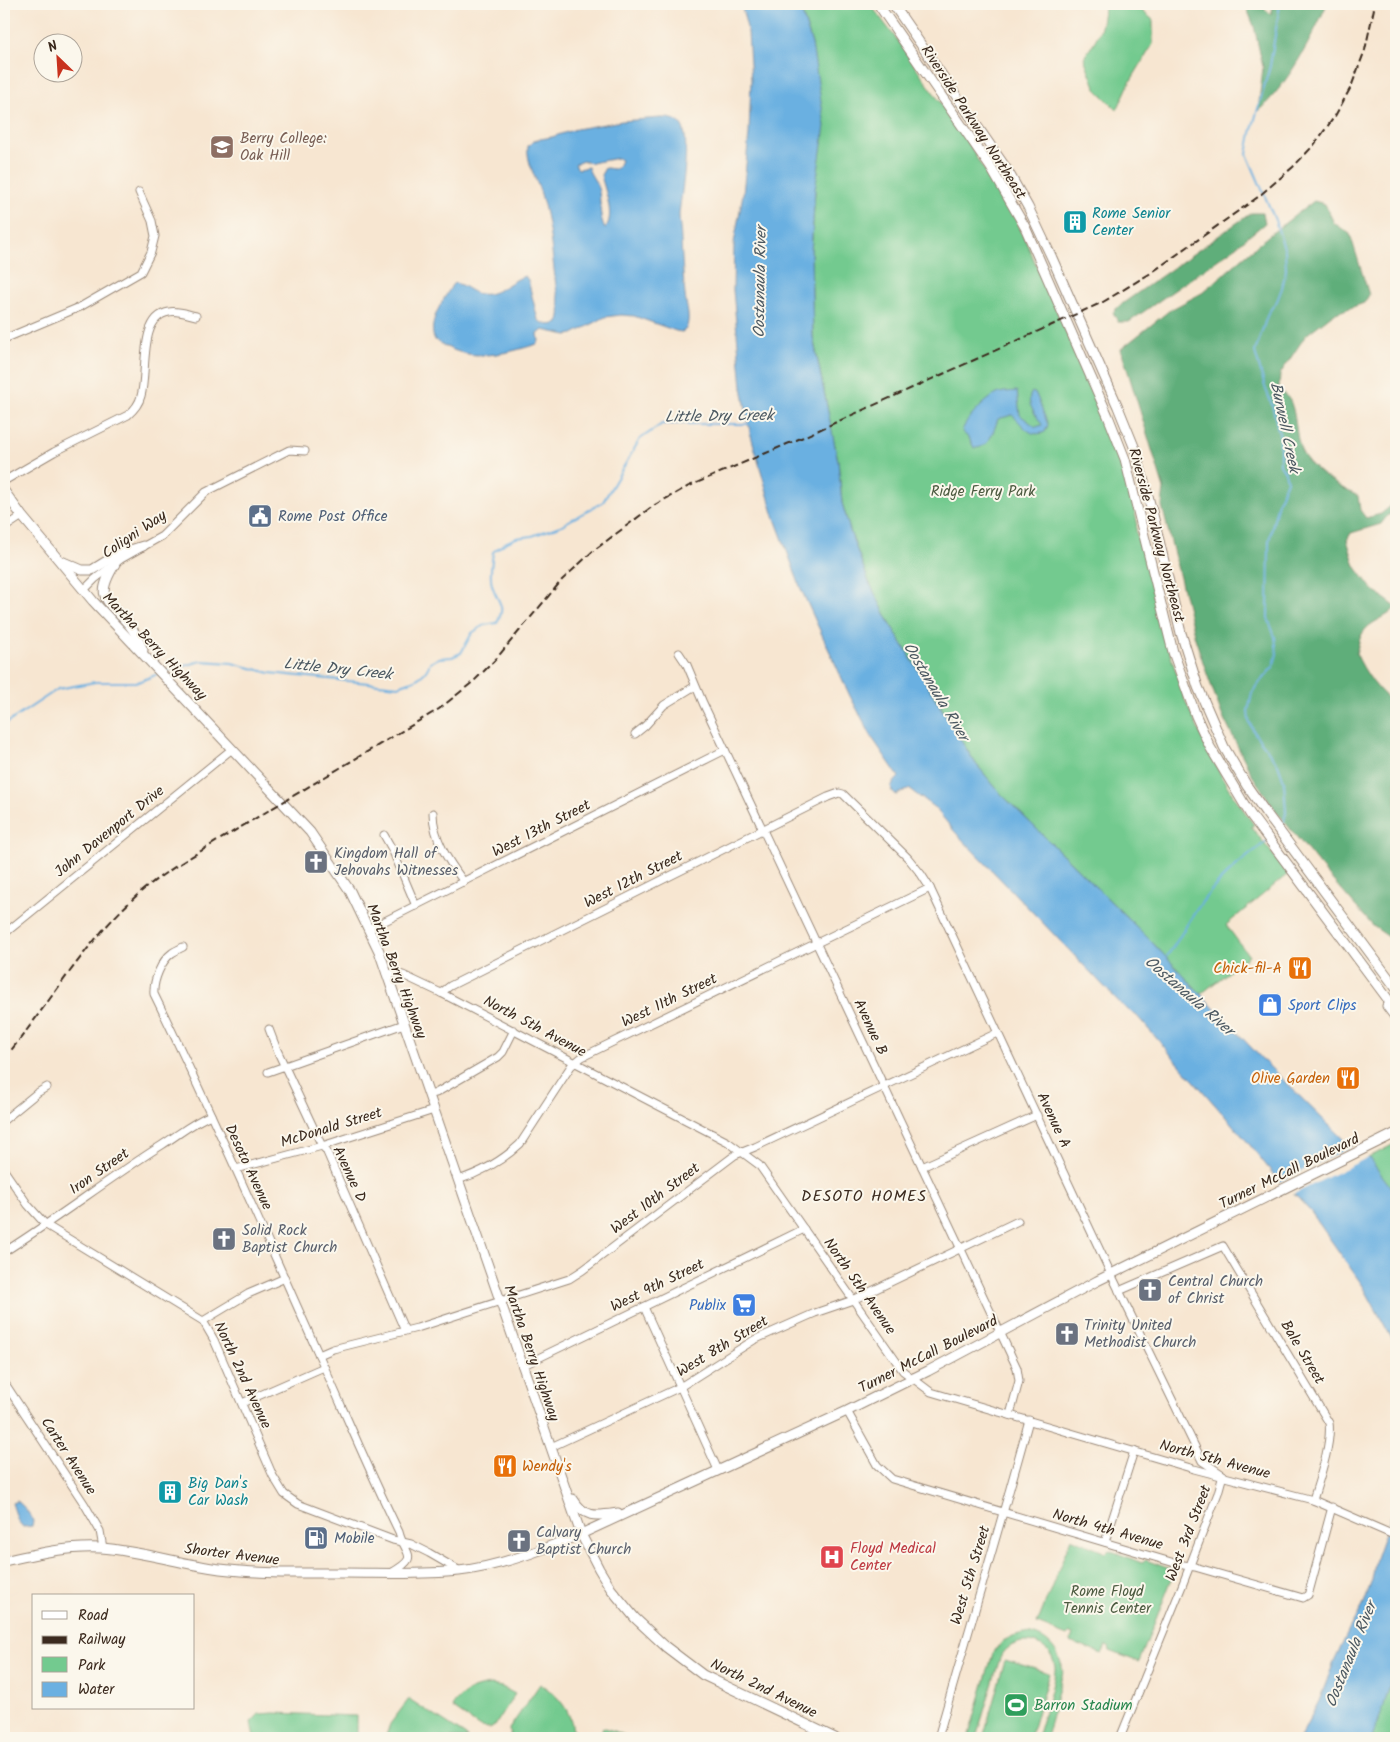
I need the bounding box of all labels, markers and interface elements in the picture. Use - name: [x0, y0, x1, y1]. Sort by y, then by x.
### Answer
- north arrow: [32, 32, 82, 82]
- text: N: [44, 35, 62, 59]
- street label: Riverside Parkway Northeast: [914, 41, 1032, 205]
- place label: Berry College: Oak Hill: [240, 127, 327, 168]
- school or university icon: Berry College: Oak Hill: [209, 134, 235, 160]
- place label: Rome Senior Center: [1092, 202, 1171, 243]
- building icon: Rome Senior Center: [1062, 209, 1088, 235]
- water label: Oostanaula River: [747, 222, 774, 338]
- water label: Burwell Creek: [1263, 380, 1307, 477]
- water label: Little Dry Creek: [664, 403, 776, 430]
- street label: Riverside Parkway Northeast: [1121, 445, 1191, 625]
- park label: Ridge Ferry Park: [931, 480, 1036, 504]
- public building icon: Rome Post Office: [247, 503, 273, 529]
- street label: Coligni Way: [97, 504, 173, 565]
- place label: Rome Post Office: [278, 505, 388, 529]
- street label: Martha Berry Highway: [96, 587, 213, 707]
- water label: Oostanaula River: [896, 638, 977, 749]
- water label: Little Dry Creek: [282, 651, 396, 688]
- street label: John Davenport Drive: [49, 780, 170, 884]
- street label: West 13th Street: [488, 794, 595, 864]
- place label: Kingdom Hall of Jehovahs Witnesses: [334, 842, 459, 883]
- street label: West 12th Street: [580, 845, 687, 915]
- church icon: Kingdom Hall of Jehovahs Witnesses: [303, 849, 329, 875]
- street label: Martha Berry Highway: [359, 900, 433, 1043]
- water label: Oostanaula River: [1139, 950, 1242, 1045]
- restaurant icon: Chick-fil-A: [1287, 955, 1313, 981]
- place label: Chick-fil-A: [1213, 957, 1282, 981]
- street label: West 11th Street: [617, 967, 722, 1034]
- street label: North 5th Avenue: [479, 990, 591, 1064]
- shop icon: Sport Clips: [1257, 992, 1283, 1018]
- place label: Sport Clips: [1288, 994, 1357, 1018]
- street label: Avenue B: [847, 995, 894, 1060]
- restaurant icon: Olive Garden: [1335, 1065, 1361, 1091]
- place label: Olive Garden: [1251, 1067, 1330, 1091]
- street label: Avenue A: [1030, 1088, 1076, 1152]
- street label: McDonald Street: [277, 1101, 385, 1155]
- street label: Desoto Avenue: [218, 1120, 279, 1215]
- street label: Turner McCall Boulevard: [1215, 1127, 1364, 1216]
- street label: Iron Street: [65, 1142, 135, 1201]
- street label: Avenue D: [326, 1142, 373, 1207]
- street label: West 10th Street: [606, 1157, 706, 1241]
- district label: DESOTO HOMES: [801, 1184, 927, 1209]
- place label: Solid Rock Baptist Church: [242, 1219, 337, 1260]
- church icon: Solid Rock Baptist Church: [211, 1226, 237, 1252]
- street label: North 5th Avenue: [817, 1233, 902, 1340]
- street label: West 9th Street: [606, 1253, 709, 1319]
- place label: Central Church of Christ: [1168, 1270, 1263, 1311]
- church icon: Central Church of Christ: [1137, 1277, 1163, 1303]
- street label: Martha Berry Highway: [496, 1282, 566, 1426]
- supermarket icon: Publix: [731, 1292, 757, 1318]
- place label: Publix: [689, 1294, 727, 1318]
- street label: Turner McCall Boulevard: [855, 1309, 1003, 1400]
- street label: West 8th Street: [672, 1310, 773, 1384]
- place label: Trinity United Methodist Church: [1084, 1314, 1196, 1355]
- street label: Bale Street: [1274, 1316, 1331, 1389]
- street label: North 2nd Avenue: [207, 1318, 278, 1433]
- church icon: Trinity United Methodist Church: [1054, 1321, 1080, 1347]
- street label: Carter Avenue: [34, 1413, 103, 1500]
- street label: North 5th Avenue: [1157, 1434, 1273, 1486]
- restaurant icon: Wendy's: [492, 1453, 518, 1479]
- place label: Wendy's: [522, 1455, 572, 1479]
- place label: Big Dan's Car Wash: [188, 1472, 248, 1513]
- building icon: Big Dan's Car Wash: [157, 1479, 183, 1505]
- street label: West 3rd Street: [1159, 1481, 1218, 1585]
- street label: North 4th Avenue: [1050, 1503, 1166, 1557]
- place label: Calvary Baptist Church: [536, 1521, 631, 1562]
- street label: West 5th Street: [944, 1523, 997, 1628]
- fuel station icon: Mobile: [303, 1525, 329, 1551]
- place label: Mobile: [334, 1527, 375, 1551]
- church icon: Calvary Baptist Church: [506, 1528, 532, 1554]
- street label: Shorter Avenue: [183, 1537, 281, 1573]
- place label: Floyd Medical Center: [850, 1537, 936, 1578]
- hospital icon: Floyd Medical Center: [819, 1544, 845, 1570]
- park label: Rome Floyd Tennis Center: [1063, 1580, 1152, 1621]
- legend: [32, 1594, 195, 1710]
- water label: Oostanaula River: [1319, 1595, 1385, 1711]
- text: Road: [78, 1604, 109, 1628]
- text: Railway: [78, 1628, 126, 1652]
- street label: North 2nd Avenue: [706, 1653, 821, 1725]
- text: Park: [78, 1654, 106, 1678]
- text: Water: [78, 1678, 115, 1702]
- sports icon: Barron Stadium: [1003, 1692, 1029, 1718]
- place label: Barron Stadium: [1034, 1694, 1132, 1718]

